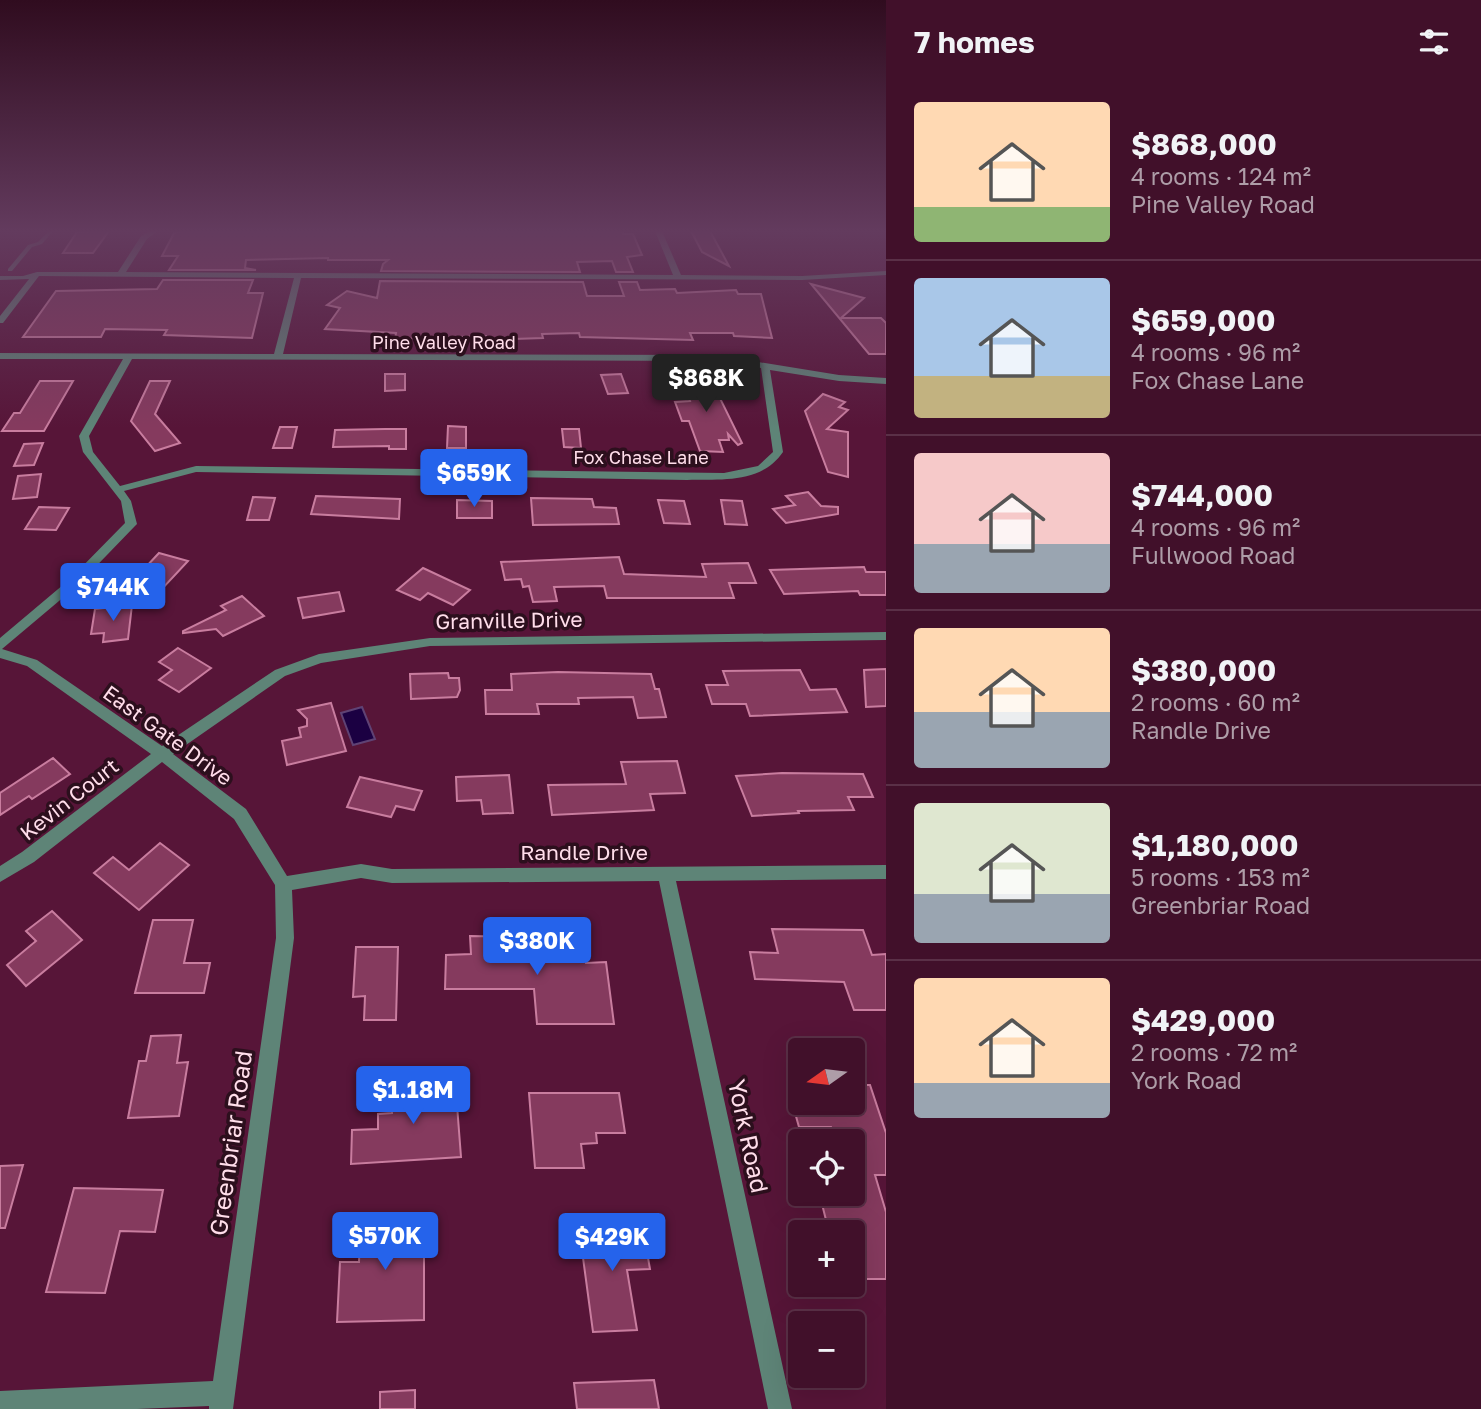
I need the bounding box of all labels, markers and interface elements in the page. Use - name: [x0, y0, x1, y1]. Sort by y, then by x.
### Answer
- icon: filters: [1415, 23, 1453, 61]
- text: 7 homes: [914, 24, 1035, 60]
- text: $868,000: [1131, 126, 1277, 162]
- icon: home: [970, 130, 1054, 214]
- text: 4 rooms · 124 m²: [1131, 162, 1311, 190]
- text: Pine Valley Road: [1131, 190, 1315, 218]
- text: $659,000: [1131, 302, 1276, 338]
- icon: home: [970, 306, 1054, 390]
- street label: Pine Valley Road: [372, 331, 516, 353]
- text: 4 rooms · 96 m²: [1131, 338, 1300, 366]
- pin: $868K: [657, 354, 755, 414]
- text: $868K: [668, 363, 744, 391]
- text: Fox Chase Lane: [1131, 366, 1304, 394]
- street label: Fox Chase Lane: [573, 446, 709, 468]
- pin: $659K: [425, 449, 523, 509]
- text: $659K: [436, 458, 512, 486]
- text: $744,000: [1131, 477, 1273, 513]
- icon: home: [970, 481, 1054, 565]
- text: 4 rooms · 96 m²: [1131, 513, 1300, 541]
- text: Fullwood Road: [1131, 541, 1295, 569]
- pin: $744K: [64, 564, 162, 623]
- text: $744K: [76, 572, 150, 600]
- street label: Granville Drive: [435, 606, 583, 634]
- text: $380,000: [1131, 652, 1276, 688]
- icon: home: [970, 656, 1054, 740]
- street label: East Gate Drive: [98, 679, 238, 791]
- text: 2 rooms · 60 m²: [1131, 688, 1300, 716]
- text: Randle Drive: [1131, 716, 1271, 744]
- street label: Kevin Court: [15, 752, 123, 846]
- text: $1,180,000: [1131, 827, 1298, 863]
- icon: home: [970, 831, 1054, 915]
- street label: Randle Drive: [520, 839, 648, 865]
- text: 5 rooms · 153 m²: [1131, 863, 1310, 891]
- text: Greenbriar Road: [1131, 891, 1310, 919]
- pin: $380K: [488, 918, 586, 977]
- text: $380K: [499, 926, 575, 954]
- text: $429,000: [1131, 1002, 1275, 1038]
- icon: home: [970, 1006, 1054, 1090]
- north arrow: [788, 1038, 864, 1115]
- map controls: [788, 1038, 865, 1388]
- text: 2 rooms · 72 m²: [1131, 1038, 1297, 1066]
- street label: Greenbriar Road: [203, 1048, 257, 1238]
- pin: $1.18M: [356, 1066, 470, 1126]
- text: York Road: [1131, 1066, 1242, 1094]
- text: $1.18M: [372, 1075, 454, 1103]
- street label: York Road: [723, 1076, 775, 1196]
- button: locate: [788, 1129, 865, 1206]
- pin: $570K: [336, 1212, 434, 1272]
- pin: $429K: [563, 1214, 661, 1273]
- button: +: [788, 1220, 865, 1297]
- text: $570K: [348, 1221, 422, 1249]
- text: $429K: [574, 1222, 650, 1250]
- button: −: [788, 1311, 865, 1388]

